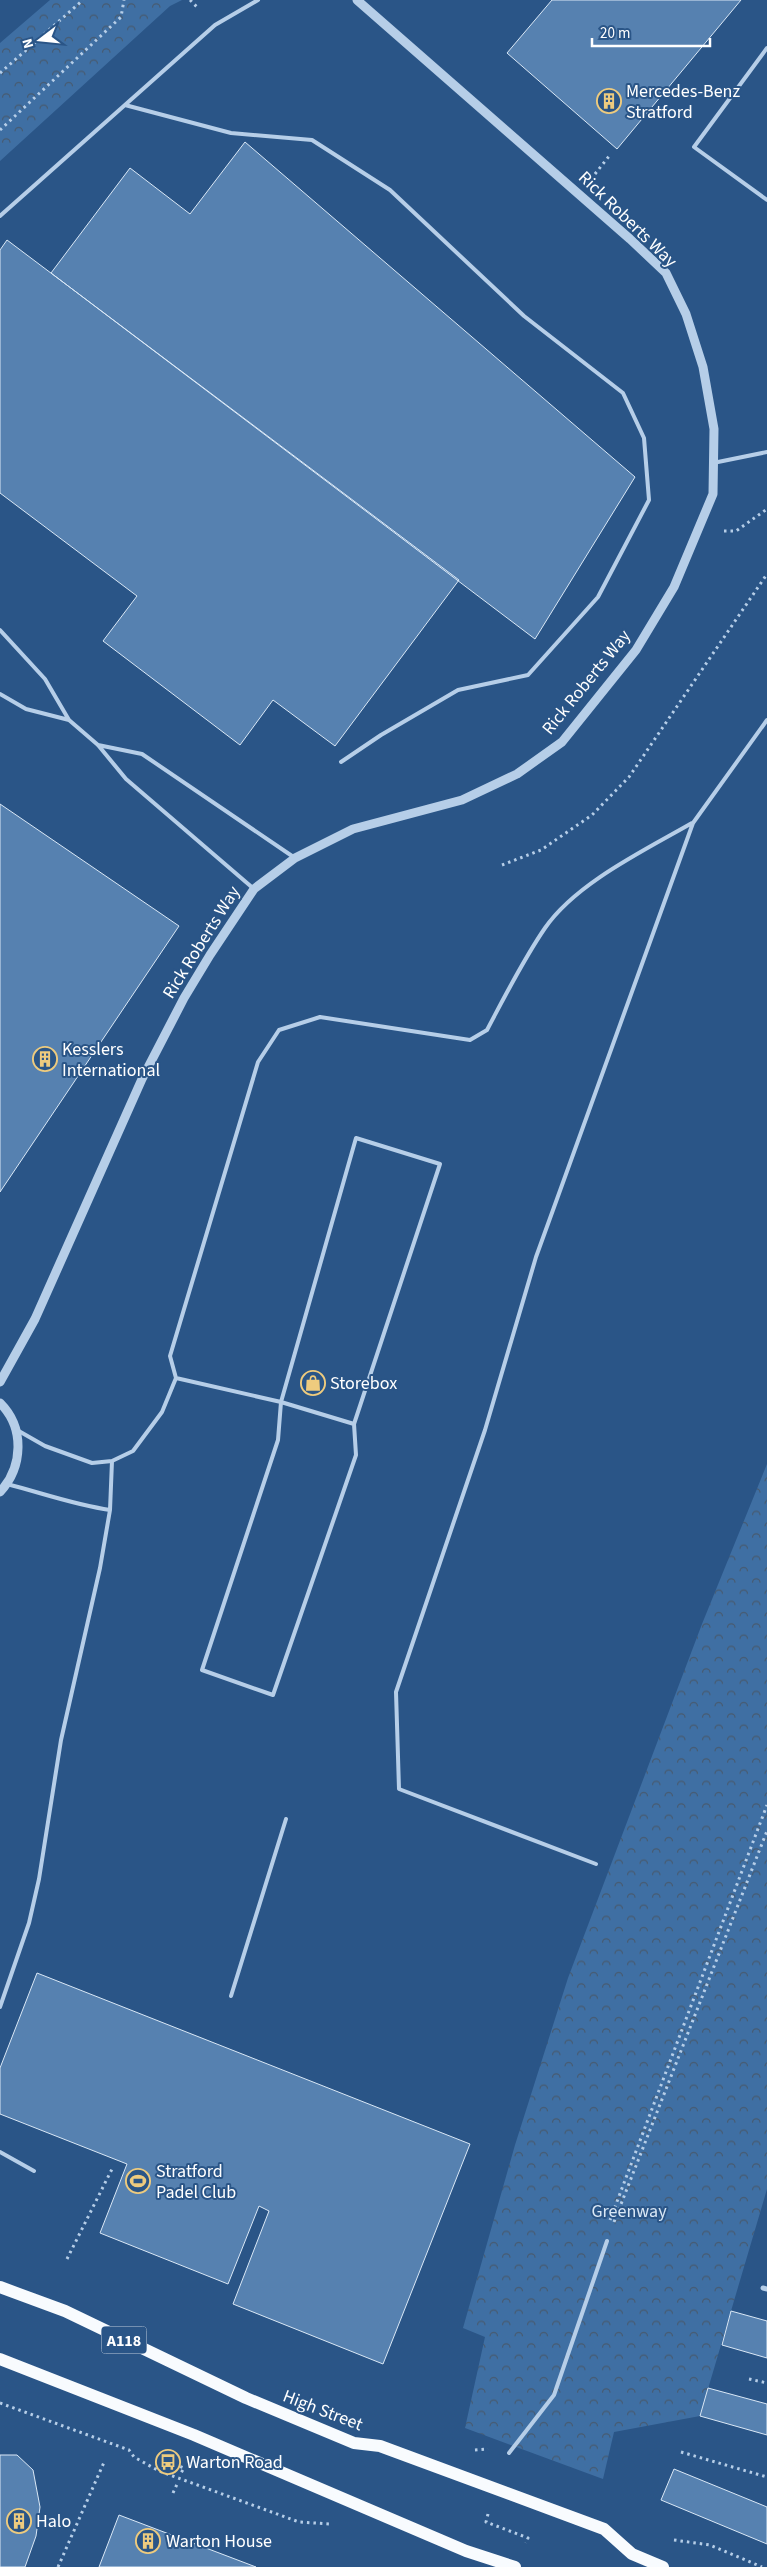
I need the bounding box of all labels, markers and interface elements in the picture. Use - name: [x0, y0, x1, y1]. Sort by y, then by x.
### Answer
- north arrow: [15, 15, 65, 65]
- scale bar: [592, 15, 710, 47]
- text: 20 m: [600, 23, 630, 44]
- text: N: [18, 36, 39, 51]
- place label: Mercedes-Benz Stratford: [626, 79, 740, 125]
- building icon: Mercedes-Benz Stratford: [596, 88, 622, 114]
- street label: Rick Roberts Way: [573, 166, 683, 273]
- street label: Rick Roberts Way: [536, 624, 637, 740]
- street label: Rick Roberts Way: [157, 881, 246, 1003]
- place label: Kesslers International: [62, 1037, 160, 1083]
- building icon: Kesslers International: [32, 1046, 58, 1072]
- shop icon: Storebox: [300, 1370, 326, 1396]
- place label: Storebox: [330, 1371, 397, 1396]
- place label: Stratford Padel Club: [156, 2159, 236, 2205]
- sports icon: Stratford Padel Club: [125, 2168, 151, 2194]
- park label: Greenway: [591, 2199, 667, 2224]
- road number: A118: [102, 2326, 146, 2354]
- street label: High Street: [279, 2384, 366, 2437]
- bus stop icon: Warton Road: [155, 2449, 181, 2475]
- place label: Warton Road: [186, 2450, 283, 2475]
- building icon: Halo: [6, 2508, 32, 2534]
- place label: Halo: [36, 2509, 71, 2534]
- building icon: Warton House: [135, 2528, 161, 2554]
- place label: Warton House: [166, 2529, 272, 2554]

